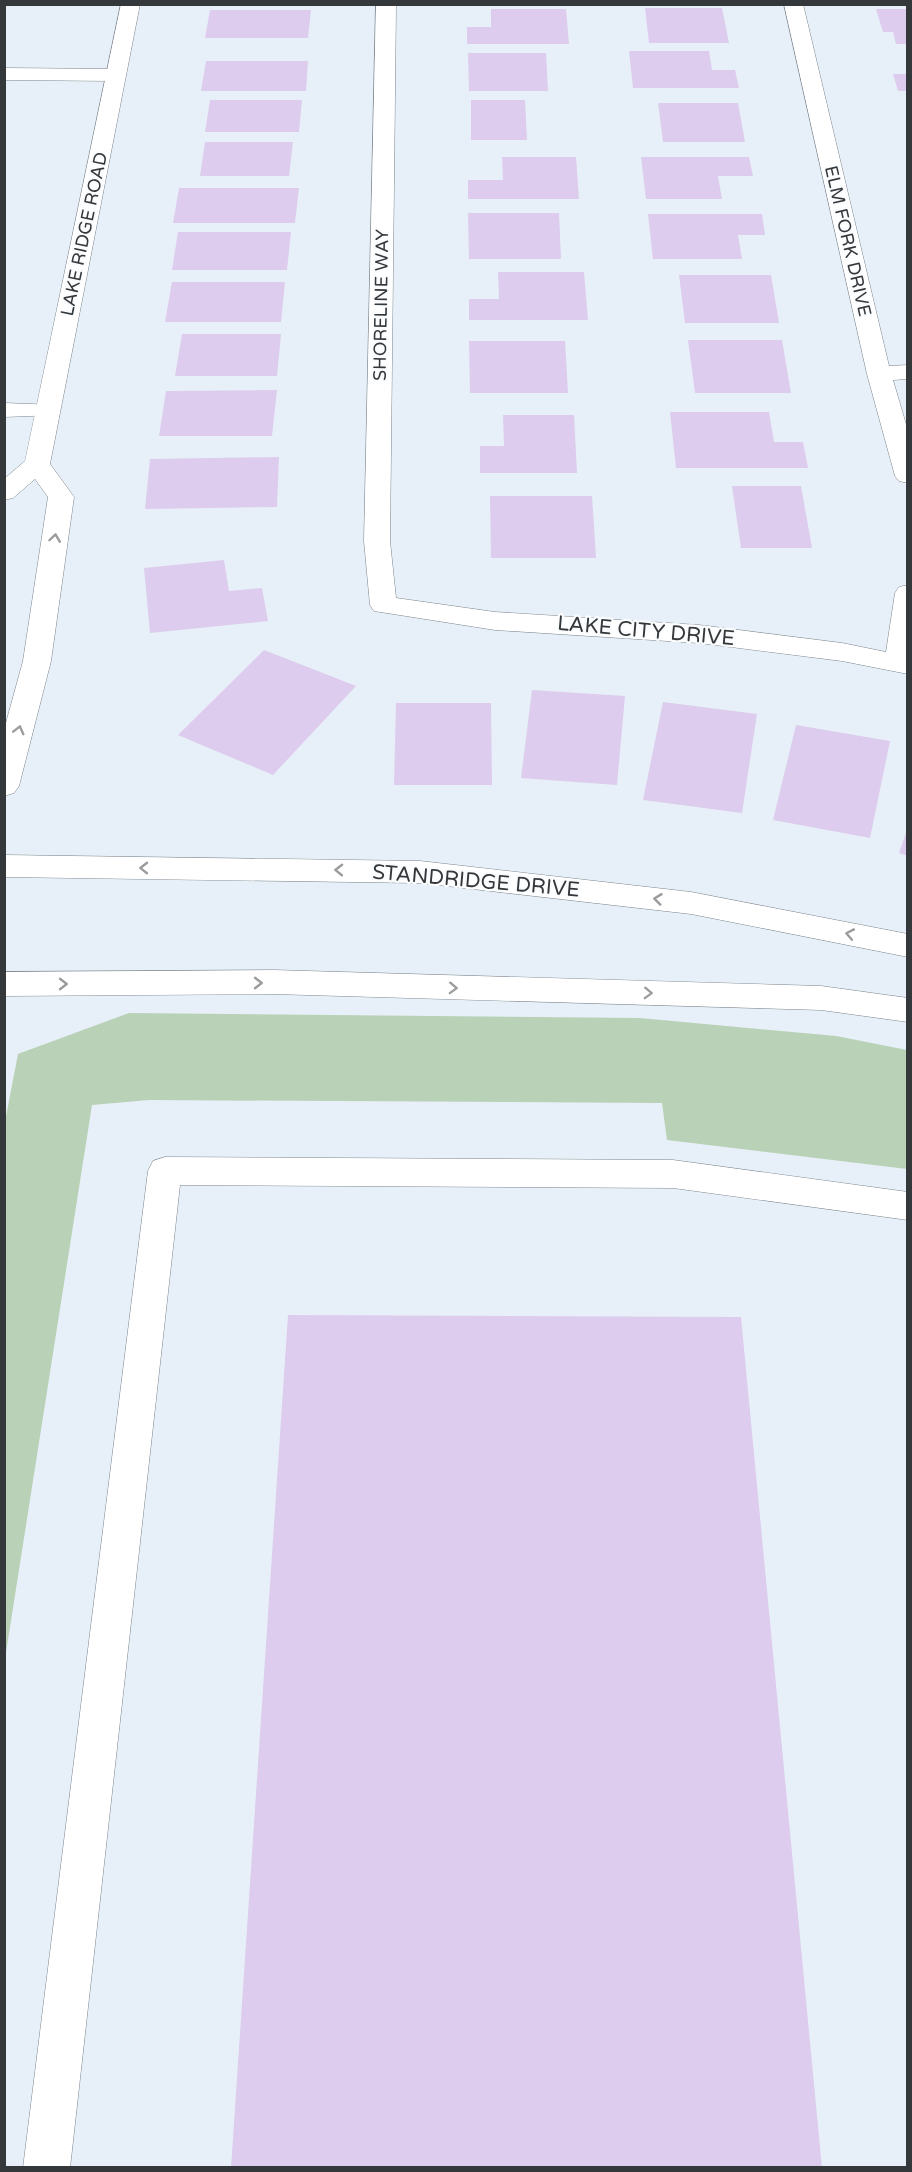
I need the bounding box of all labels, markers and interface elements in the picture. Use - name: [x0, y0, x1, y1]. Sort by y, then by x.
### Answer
- street label: LAKE RIDGE ROAD: [56, 150, 112, 318]
- street label: ELM FORK DRIVE: [820, 163, 876, 319]
- street label: SHORELINE WAY: [369, 228, 393, 381]
- one-way arrow: [48, 534, 60, 543]
- street label: LAKE CITY DRIVE: [556, 611, 736, 651]
- one-way arrow: [12, 725, 25, 735]
- street label: STANDRIDGE DRIVE: [371, 859, 581, 903]
- one-way arrow: [140, 862, 149, 874]
- one-way arrow: [335, 864, 344, 877]
- one-way arrow: [654, 893, 663, 906]
- one-way arrow: [845, 928, 855, 941]
- one-way arrow: [253, 977, 262, 989]
- one-way arrow: [58, 978, 67, 990]
- one-way arrow: [448, 981, 457, 994]
- one-way arrow: [643, 987, 652, 999]

